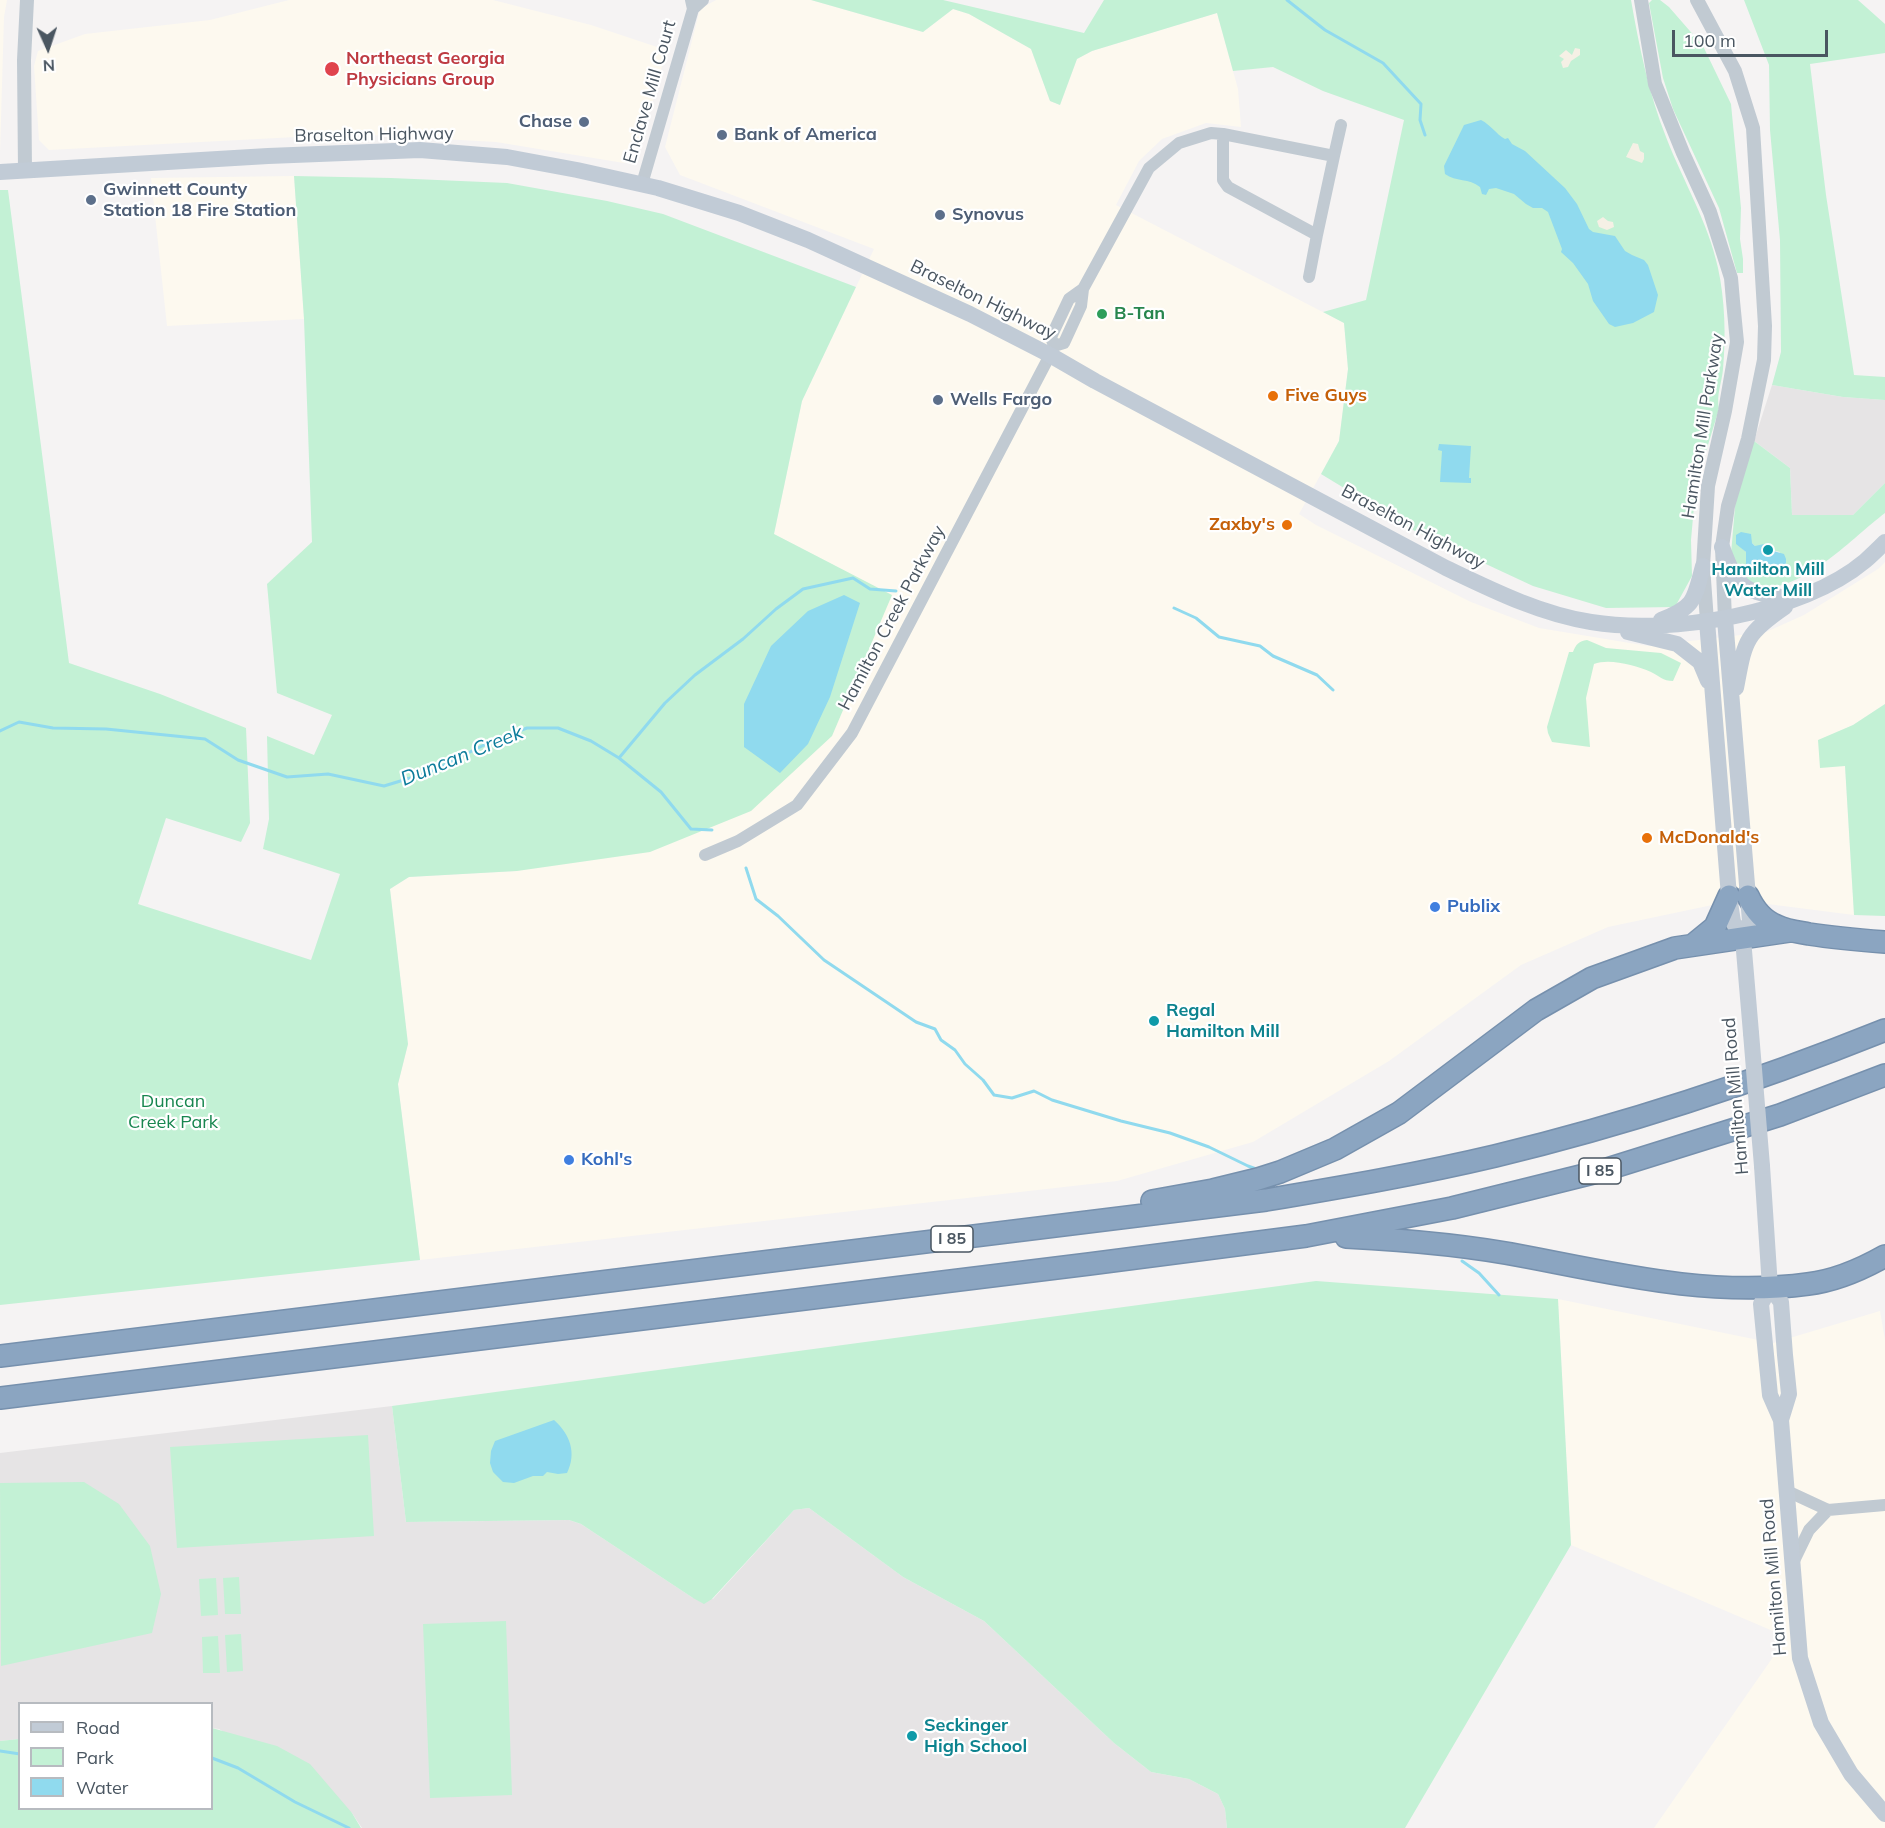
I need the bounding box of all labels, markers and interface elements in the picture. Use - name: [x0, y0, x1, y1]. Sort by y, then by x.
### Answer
- north arrow: [18, 18, 78, 78]
- street label: Enclave Mill Court: [619, 18, 681, 166]
- scale bar: [1675, 18, 1831, 56]
- text: 100 m: [1683, 29, 1736, 52]
- place label: Northeast Georgia Physicians Group: [346, 48, 505, 90]
- text: N: [42, 56, 56, 76]
- marker: Northeast Georgia Physicians Group: [323, 60, 341, 78]
- place label: Chase: [519, 111, 572, 133]
- marker: Chase: [577, 115, 591, 129]
- street label: Braselton Highway: [294, 123, 454, 147]
- place label: Bank of America: [734, 124, 877, 146]
- marker: Bank of America: [715, 128, 729, 142]
- place label: Gwinnett County Station 18 Fire Station: [103, 179, 296, 222]
- marker: Gwinnett County Station 18 Fire Station: [84, 193, 98, 207]
- place label: Synovus: [952, 204, 1024, 226]
- marker: Synovus: [933, 208, 947, 222]
- street label: Braselton Highway: [907, 255, 1059, 345]
- place label: B-Tan: [1114, 303, 1165, 325]
- marker: B-Tan: [1095, 307, 1109, 321]
- street label: Hamilton Mill Parkway: [1678, 332, 1728, 520]
- place label: Five Guys: [1285, 385, 1367, 407]
- place label: Wells Fargo: [950, 389, 1052, 411]
- marker: Five Guys: [1266, 389, 1280, 403]
- marker: Wells Fargo: [931, 393, 945, 407]
- street label: Braselton Highway: [1338, 480, 1488, 574]
- place label: Zaxby's: [1209, 514, 1275, 536]
- marker: Zaxby's: [1280, 518, 1294, 532]
- street label: Hamilton Creek Parkway: [834, 522, 950, 714]
- marker: Hamilton Mill Water Mill: [1761, 543, 1775, 557]
- place label: Hamilton Mill Water Mill: [1711, 559, 1825, 602]
- water label: Duncan Creek: [397, 721, 527, 791]
- place label: McDonald's: [1659, 827, 1759, 849]
- marker: McDonald's: [1640, 831, 1654, 845]
- place label: Publix: [1447, 896, 1500, 918]
- marker: Publix: [1428, 900, 1442, 914]
- place label: Regal Hamilton Mill: [1166, 1000, 1280, 1042]
- marker: Regal Hamilton Mill: [1147, 1014, 1161, 1028]
- street label: Hamilton Mill Road: [1718, 1016, 1754, 1176]
- park label: Duncan Creek Park: [128, 1091, 218, 1134]
- place label: Kohl's: [581, 1149, 632, 1171]
- marker: Kohl's: [562, 1153, 576, 1167]
- road number: I 85: [1579, 1158, 1621, 1184]
- road number: I 85: [931, 1226, 973, 1252]
- street label: Hamilton Mill Road: [1756, 1497, 1792, 1657]
- legend: [18, 1702, 213, 1810]
- place label: Seckinger High School: [924, 1715, 1027, 1758]
- text: Road: [76, 1716, 120, 1739]
- marker: Seckinger High School: [905, 1729, 919, 1743]
- text: Park: [76, 1746, 114, 1769]
- text: Water: [76, 1776, 128, 1799]

